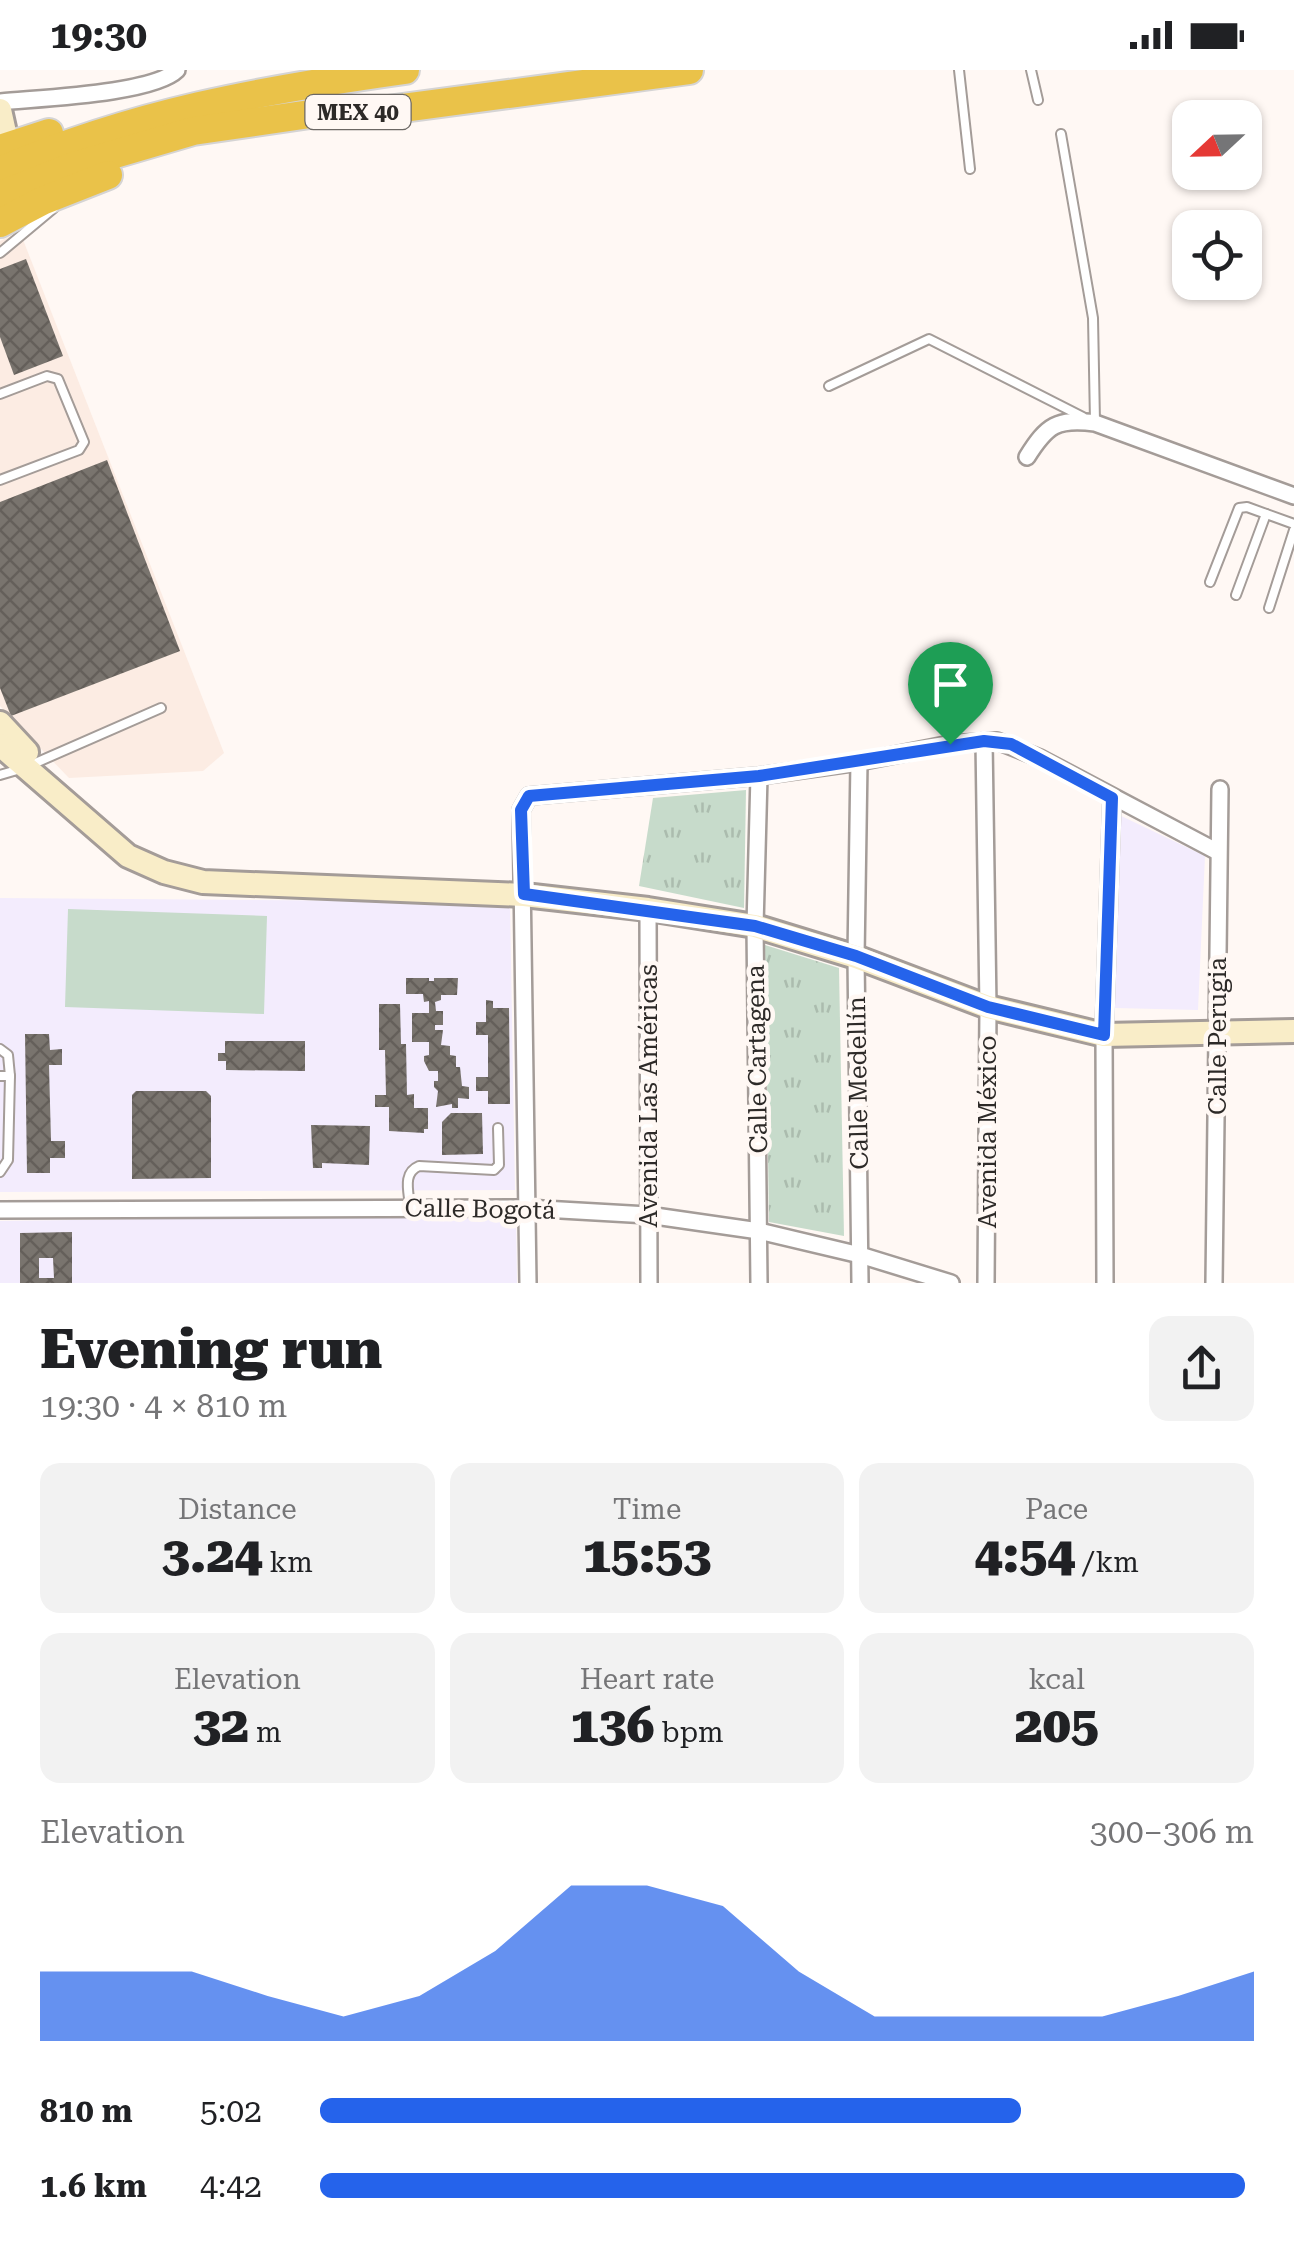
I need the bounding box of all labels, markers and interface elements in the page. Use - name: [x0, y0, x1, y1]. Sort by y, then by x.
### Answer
- text: 19:30: [50, 13, 147, 57]
- road number: MEX 40: [306, 95, 410, 129]
- north arrow: [1172, 100, 1262, 190]
- map controls: [1172, 100, 1262, 300]
- button: locate: [1172, 210, 1262, 300]
- pin: [908, 642, 993, 745]
- icon: arrive: [923, 657, 978, 712]
- street label: Calle Perugia: [1203, 957, 1232, 1115]
- street label: Avenida Las Américas: [634, 964, 663, 1228]
- street label: Calle Cartagena: [741, 964, 773, 1154]
- street label: Calle Medellín: [842, 996, 874, 1170]
- street label: Avenida México: [973, 1035, 1002, 1229]
- street label: Calle Bogotá: [404, 1193, 556, 1225]
- button: share: [1149, 1316, 1254, 1421]
- text: Evening run: [40, 1317, 382, 1381]
- text: 19:30 · 4 × 810 m: [40, 1387, 287, 1425]
- text: Distance: [178, 1493, 297, 1526]
- text: Time: [613, 1493, 681, 1526]
- text: Pace: [1025, 1493, 1088, 1526]
- text: 3.24: [162, 1526, 262, 1584]
- text: 15:53: [583, 1526, 711, 1584]
- text: 4:54: [975, 1526, 1075, 1584]
- text: km: [262, 1546, 313, 1579]
- text: /km: [1075, 1546, 1139, 1579]
- text: Elevation: [174, 1663, 301, 1696]
- text: Heart rate: [580, 1663, 714, 1696]
- text: kcal: [1028, 1663, 1085, 1696]
- text: 32: [193, 1696, 249, 1754]
- text: 136: [570, 1696, 654, 1754]
- text: 205: [1015, 1696, 1099, 1754]
- text: m: [249, 1716, 282, 1749]
- text: bpm: [654, 1716, 723, 1749]
- text: Elevation: [40, 1813, 185, 1851]
- text: 300–306 m: [1090, 1813, 1254, 1851]
- text: 810 m: [40, 2092, 133, 2130]
- text: 5:02: [200, 2092, 262, 2130]
- text: 1.6 km: [40, 2167, 147, 2205]
- text: 4:42: [200, 2167, 262, 2205]

